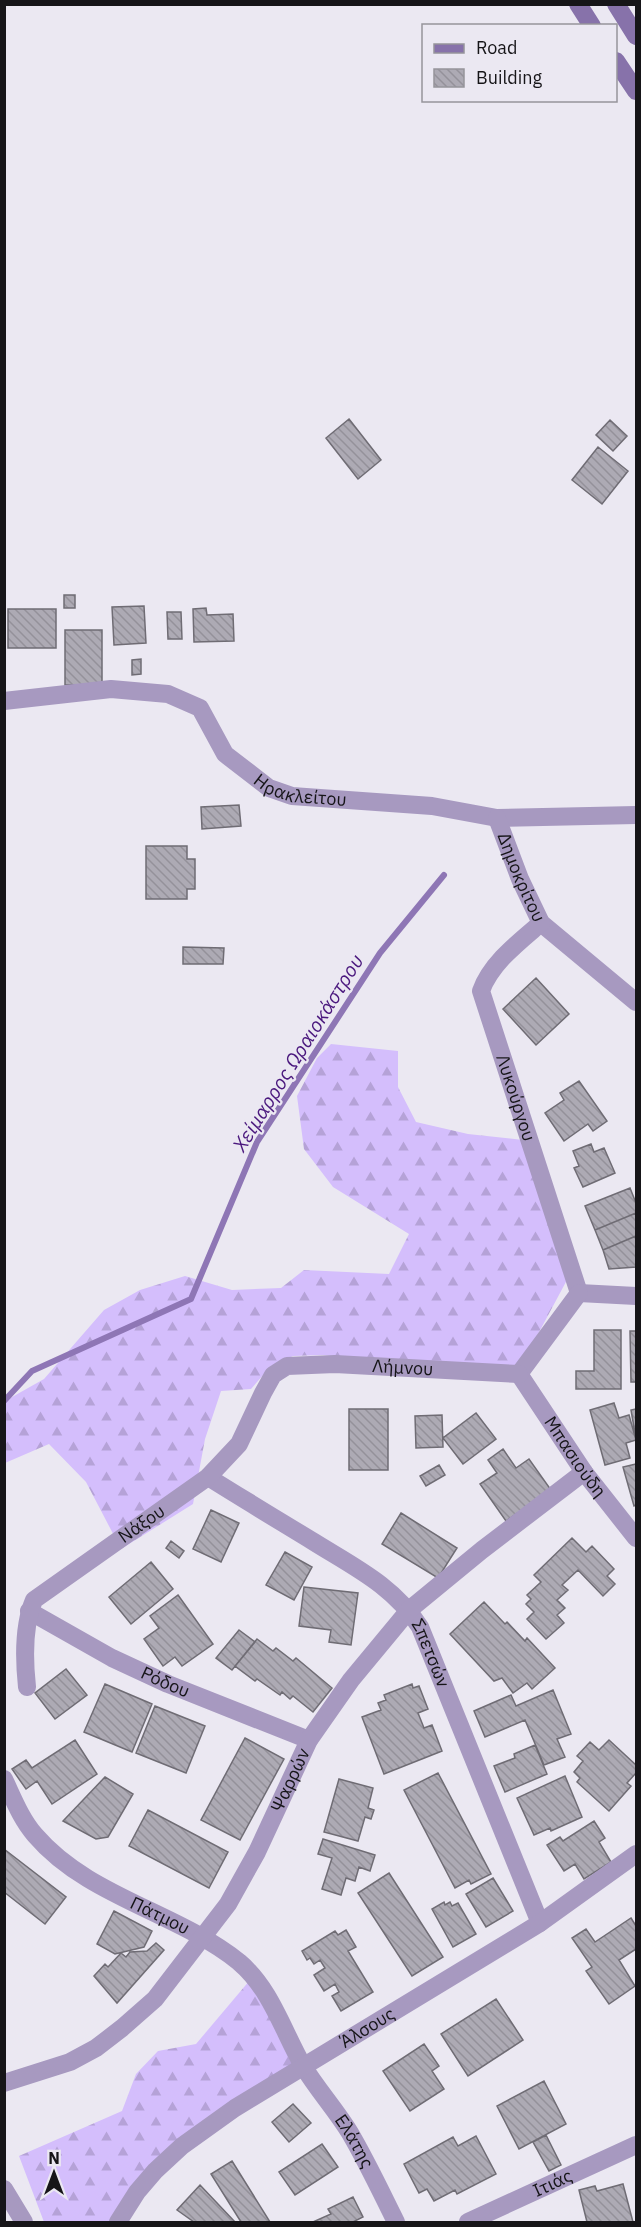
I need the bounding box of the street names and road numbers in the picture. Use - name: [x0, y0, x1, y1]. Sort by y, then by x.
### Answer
- street label: Ηρακλείτου: [249, 768, 347, 811]
- street label: Δημοκρίτου: [492, 829, 551, 926]
- street label: Λυκούργου: [491, 1051, 541, 1144]
- street label: Λήμνου: [371, 1354, 434, 1380]
- street label: Μπασιούδη: [539, 1412, 612, 1502]
- street label: Νάξου: [113, 1499, 169, 1548]
- street label: Σπετσών: [407, 1614, 455, 1691]
- street label: Ρόδου: [137, 1661, 193, 1702]
- street label: Ψαρρών: [265, 1744, 315, 1816]
- street label: Πάτμου: [127, 1891, 194, 1939]
- street label: Άλσους: [335, 2002, 399, 2053]
- street label: Ελάτης: [330, 2109, 379, 2172]
- street label: Ιτιάς: [529, 2164, 576, 2202]

